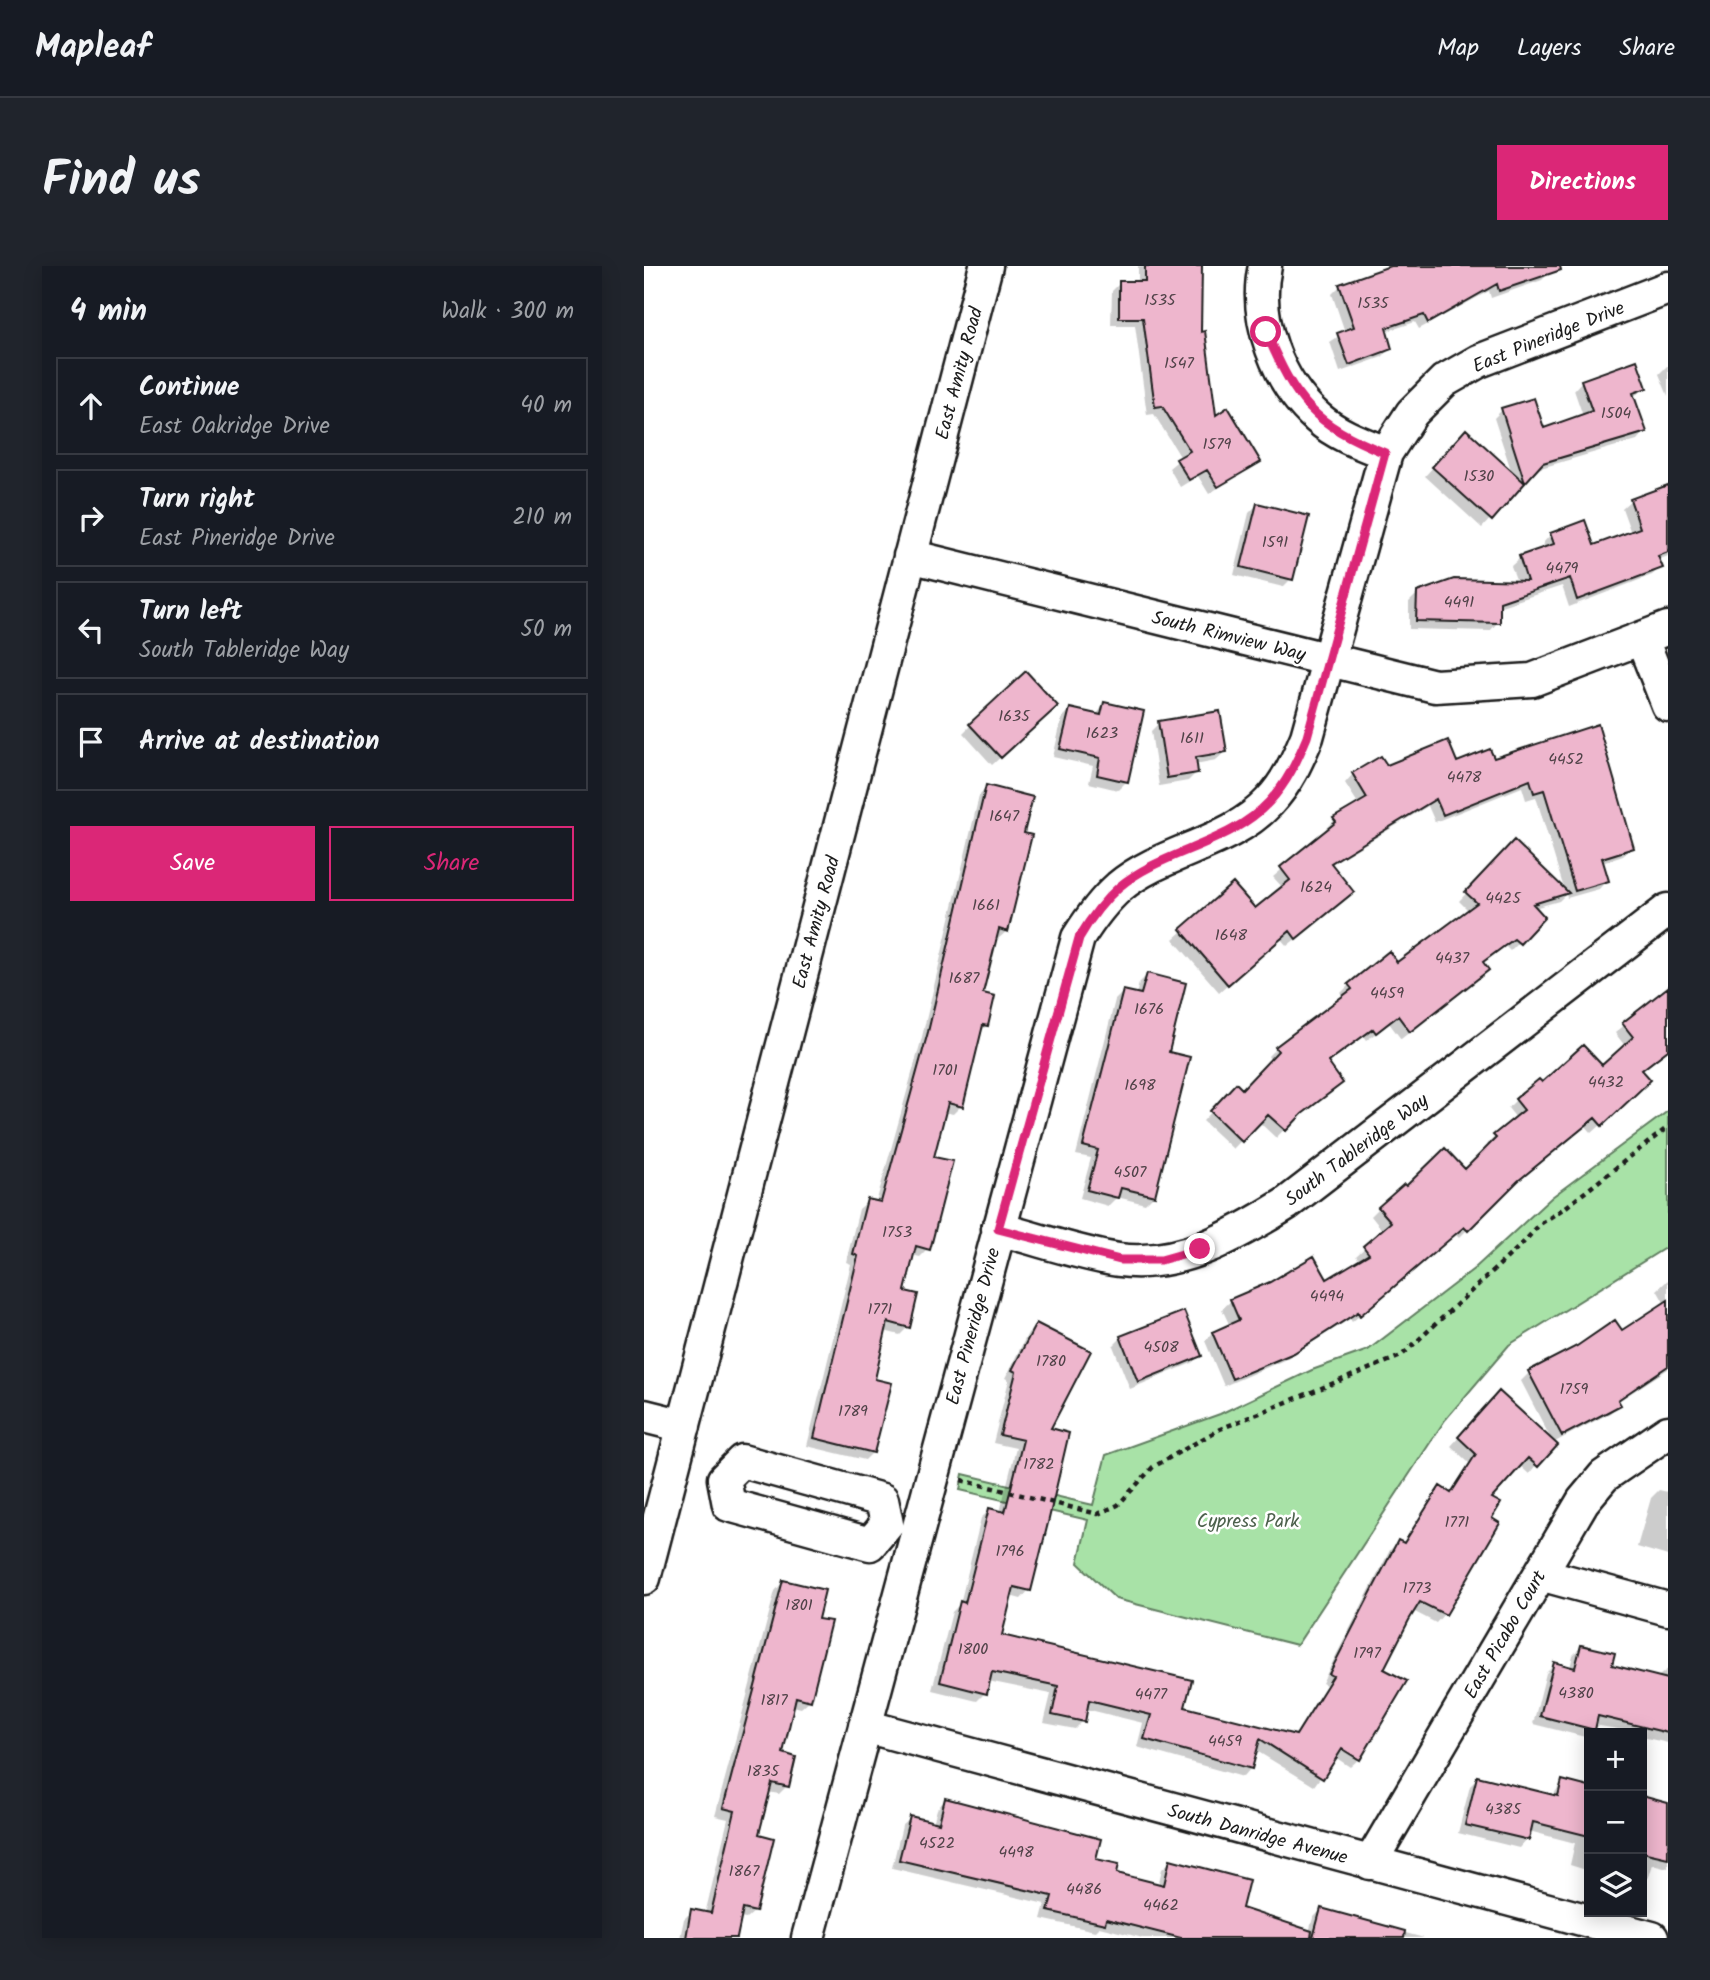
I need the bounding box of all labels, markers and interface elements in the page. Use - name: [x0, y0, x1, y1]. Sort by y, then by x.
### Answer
- text: Mapleaf: [35, 22, 151, 75]
- text: Map: [1437, 29, 1479, 68]
- text: Layers: [1517, 29, 1581, 68]
- text: Share: [1619, 29, 1675, 68]
- text: Find us: [42, 143, 200, 221]
- button: Directions: [1497, 145, 1668, 220]
- text: 4 min: [70, 288, 147, 336]
- house number: 1535: [1144, 288, 1177, 313]
- house number: 1535: [1357, 291, 1390, 316]
- street label: East Pineridge Drive: [1468, 293, 1630, 382]
- text: Walk · 300 m: [441, 294, 574, 330]
- street label: East Amity Road: [928, 303, 992, 443]
- route start: [1250, 316, 1281, 347]
- house number: 1547: [1164, 351, 1195, 376]
- text: Continue: [139, 367, 240, 409]
- icon: ahead: [72, 387, 110, 425]
- text: 40 m: [520, 388, 572, 424]
- house number: 1504: [1601, 401, 1631, 426]
- text: East Oakridge Drive: [139, 409, 330, 445]
- house number: 1579: [1203, 432, 1232, 457]
- house number: 1530: [1464, 464, 1494, 489]
- text: Turn right: [139, 479, 255, 521]
- icon: right: [72, 499, 110, 537]
- text: 210 m: [512, 500, 572, 536]
- text: East Pineridge Drive: [139, 521, 335, 557]
- house number: 1591: [1262, 530, 1288, 555]
- house number: 4479: [1546, 556, 1579, 581]
- house number: 4491: [1444, 590, 1474, 615]
- text: Turn left: [139, 591, 242, 633]
- street label: South Rimview Way: [1148, 603, 1310, 671]
- icon: left: [72, 611, 110, 649]
- text: 50 m: [521, 612, 572, 648]
- text: South Tableridge Way: [139, 633, 349, 669]
- house number: 1635: [998, 704, 1031, 729]
- text: Arrive at destination: [139, 721, 379, 763]
- house number: 1623: [1086, 721, 1118, 746]
- icon: arrive: [72, 723, 110, 761]
- house number: 1611: [1180, 726, 1204, 751]
- house number: 4452: [1548, 747, 1584, 772]
- house number: 4478: [1447, 765, 1482, 790]
- house number: 1647: [989, 804, 1020, 829]
- button: Save: [70, 826, 315, 901]
- button: Share: [329, 826, 574, 901]
- street label: East Amity Road: [785, 852, 849, 992]
- house number: 1624: [1300, 875, 1332, 900]
- house number: 4425: [1485, 886, 1522, 911]
- house number: 1661: [972, 893, 1000, 918]
- house number: 1648: [1215, 923, 1248, 948]
- house number: 4437: [1435, 946, 1470, 971]
- house number: 1687: [949, 966, 980, 991]
- house number: 4459: [1370, 981, 1404, 1006]
- house number: 1676: [1134, 997, 1164, 1022]
- house number: 1701: [932, 1058, 958, 1083]
- house number: 4432: [1588, 1070, 1624, 1095]
- house number: 1698: [1124, 1073, 1156, 1098]
- street label: South Tableridge Way: [1279, 1086, 1436, 1215]
- house number: 4507: [1114, 1160, 1147, 1185]
- house number: 1753: [882, 1220, 912, 1245]
- route end: [1184, 1233, 1215, 1264]
- street label: East Pineridge Drive: [939, 1244, 1009, 1409]
- house number: 4494: [1310, 1284, 1344, 1309]
- house number: 1771: [868, 1297, 892, 1322]
- house number: 4508: [1143, 1335, 1179, 1360]
- house number: 1780: [1036, 1349, 1066, 1374]
- house number: 1759: [1560, 1377, 1589, 1402]
- house number: 1789: [838, 1399, 868, 1424]
- house number: 1782: [1023, 1452, 1055, 1477]
- park label: Cypress Park: [1197, 1507, 1299, 1537]
- house number: 1771: [1445, 1510, 1469, 1535]
- house number: 1796: [995, 1539, 1025, 1564]
- street label: East Picabo Court: [1457, 1564, 1555, 1705]
- house number: 1773: [1403, 1576, 1431, 1601]
- house number: 1801: [785, 1593, 813, 1618]
- house number: 1800: [958, 1637, 988, 1662]
- house number: 1797: [1353, 1641, 1381, 1666]
- house number: 4380: [1558, 1681, 1594, 1706]
- house number: 4477: [1135, 1682, 1168, 1707]
- house number: 1817: [760, 1688, 788, 1713]
- map controls: [1584, 1728, 1647, 1917]
- button: +: [1584, 1728, 1647, 1791]
- house number: 4459: [1208, 1729, 1242, 1754]
- house number: 1835: [747, 1759, 781, 1784]
- button: −: [1584, 1791, 1647, 1854]
- street label: South Danridge Avenue: [1164, 1796, 1351, 1874]
- house number: 4385: [1485, 1797, 1522, 1822]
- house number: 4522: [919, 1831, 955, 1856]
- house number: 4498: [998, 1840, 1034, 1865]
- button: layers: [1584, 1854, 1647, 1917]
- house number: 1867: [729, 1859, 760, 1884]
- house number: 4486: [1066, 1877, 1102, 1902]
- house number: 4462: [1143, 1893, 1179, 1918]

